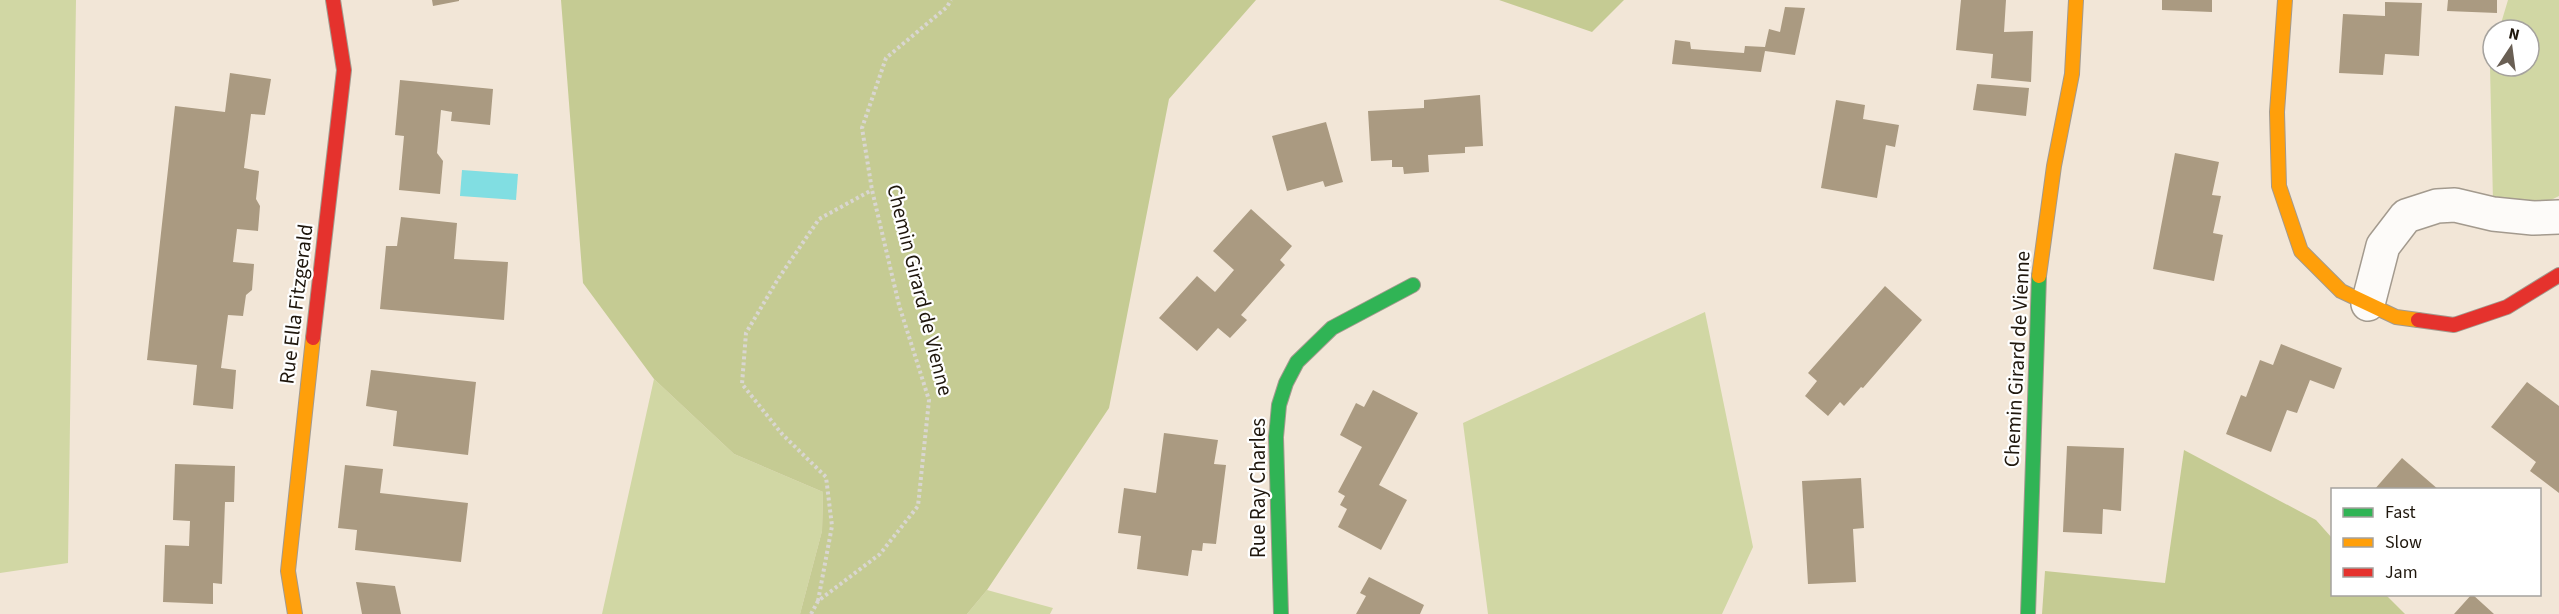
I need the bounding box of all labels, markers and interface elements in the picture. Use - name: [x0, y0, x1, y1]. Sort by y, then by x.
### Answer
- north arrow: [2481, 18, 2541, 78]
- text: N: [2506, 22, 2522, 46]
- street label: Chemin Girard de Vienne: [879, 181, 961, 399]
- street label: Rue Ella Fitzgerald: [271, 222, 321, 386]
- street label: Chemin Girard de Vienne: [1996, 250, 2038, 468]
- street label: Rue Ray Charles: [1243, 418, 1273, 558]
- legend: [2331, 488, 2541, 596]
- text: Fast: [2385, 500, 2416, 525]
- text: Slow: [2385, 530, 2422, 555]
- text: Jam: [2385, 560, 2418, 585]

